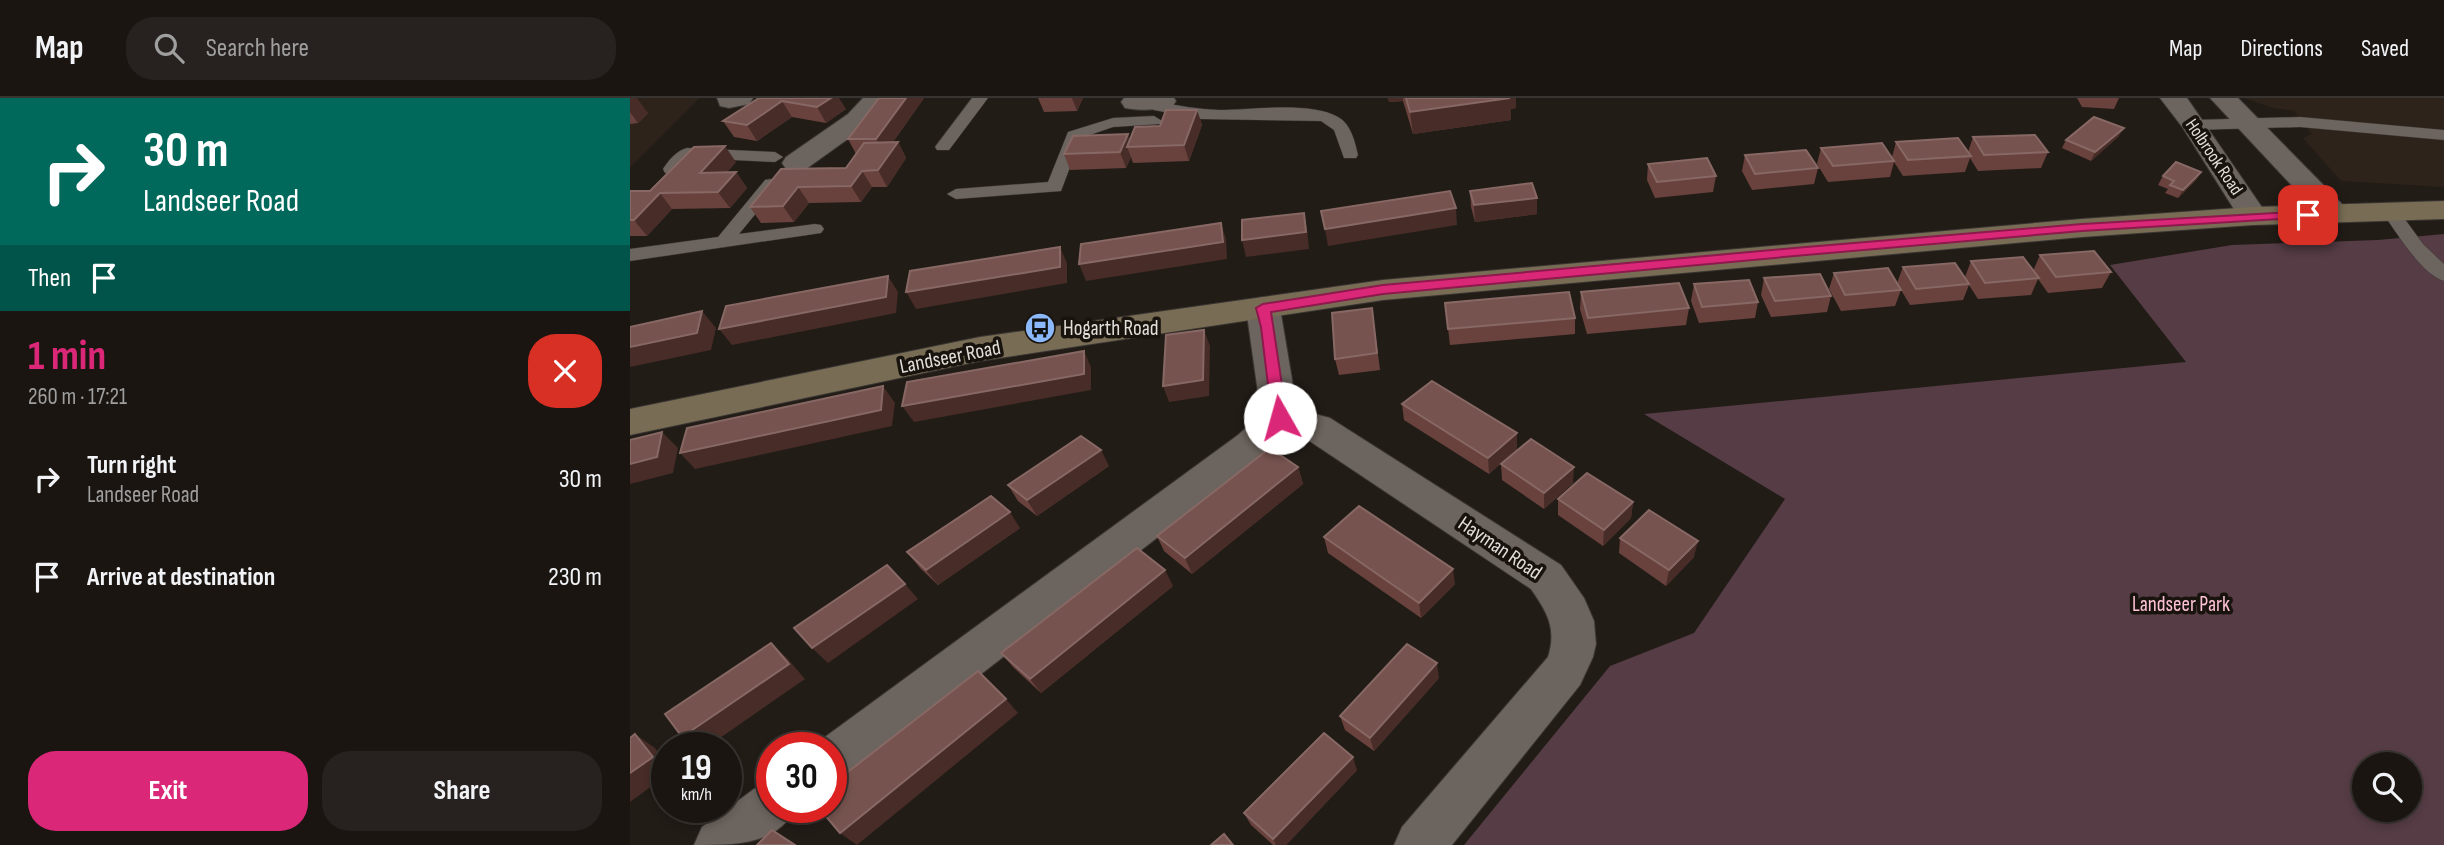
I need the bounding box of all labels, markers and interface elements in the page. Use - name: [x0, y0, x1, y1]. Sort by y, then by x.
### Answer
- search box: [126, 17, 616, 80]
- text: Map: [35, 28, 84, 68]
- icon: search: [150, 29, 188, 67]
- text: Search here: [206, 33, 309, 64]
- text: Map: [2169, 34, 2202, 63]
- text: Directions: [2240, 34, 2323, 63]
- text: Saved: [2361, 34, 2409, 63]
- street label: Holbrook Road: [2181, 115, 2247, 199]
- text: 30 m: [143, 122, 228, 181]
- icon: right: [28, 126, 119, 217]
- text: Landseer Road: [143, 182, 299, 221]
- pin: [2278, 185, 2338, 245]
- icon: arrive: [2289, 196, 2327, 234]
- icon: arrive: [85, 259, 123, 297]
- text: Then: [28, 263, 71, 294]
- bus stop icon: Hogarth Road: [1023, 311, 1057, 345]
- place label: Hogarth Road: [1063, 316, 1159, 341]
- text: 1 min: [28, 331, 106, 382]
- button: close: [528, 334, 602, 408]
- street label: Landseer Road: [897, 335, 1003, 379]
- position arrow: [1243, 381, 1317, 455]
- text: 260 m · 17:21: [28, 383, 127, 411]
- text: Turn right: [87, 450, 176, 481]
- icon: right: [28, 460, 66, 498]
- text: 30 m: [559, 464, 602, 495]
- text: Landseer Road: [87, 481, 199, 509]
- street label: Hayman Road: [1453, 511, 1547, 585]
- icon: arrive: [28, 558, 66, 596]
- text: Arrive at destination: [87, 562, 275, 593]
- text: 230 m: [548, 562, 602, 593]
- park label: Landseer Park: [2132, 592, 2230, 617]
- speed limit sign: 30: [756, 732, 847, 823]
- text: 19: [681, 747, 712, 790]
- button: Exit: [28, 751, 308, 831]
- button: Share: [322, 751, 602, 831]
- map controls: [2352, 752, 2422, 822]
- button: search: [2352, 752, 2422, 822]
- text: km/h: [681, 784, 712, 805]

